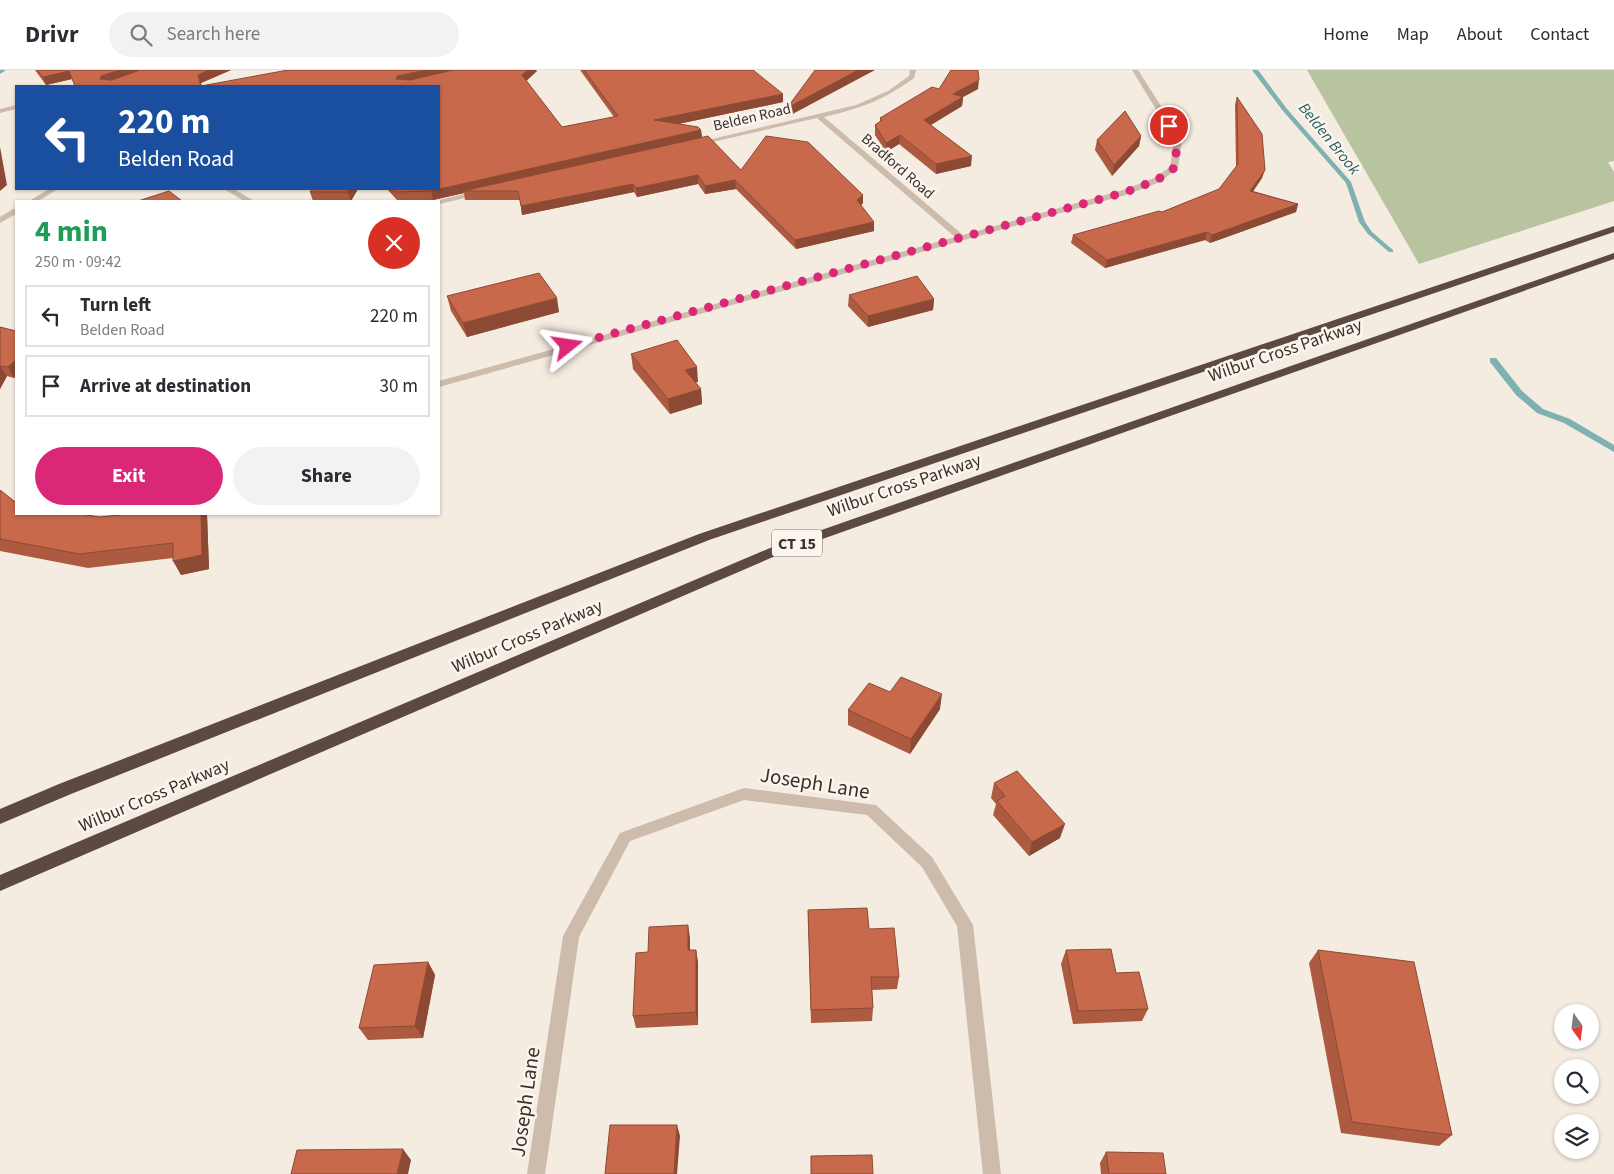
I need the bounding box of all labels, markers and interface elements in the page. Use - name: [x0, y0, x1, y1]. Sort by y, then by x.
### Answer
- search box: [109, 12, 459, 57]
- text: Drivr: [25, 17, 79, 52]
- icon: search: [127, 21, 155, 49]
- text: Search here: [167, 21, 260, 48]
- text: Home: [1323, 22, 1369, 47]
- text: Map: [1397, 22, 1429, 47]
- text: About: [1457, 22, 1502, 47]
- text: Contact: [1530, 22, 1589, 47]
- text: 220 m: [118, 97, 210, 147]
- street label: Belden Road: [711, 98, 793, 137]
- water label: Belden Brook: [1293, 98, 1365, 180]
- icon: left: [35, 105, 100, 170]
- pin: [1148, 105, 1190, 147]
- icon: arrive: [1155, 112, 1183, 140]
- street label: Bradford Road: [857, 129, 939, 204]
- text: Belden Road: [118, 143, 234, 175]
- text: 4 min: [35, 210, 108, 253]
- button: close: [368, 217, 420, 269]
- text: 250 m · 09:42: [35, 251, 122, 273]
- text: Turn left: [80, 292, 151, 319]
- icon: left: [37, 302, 65, 330]
- text: 220 m: [370, 303, 418, 330]
- street label: Wilbur Cross Parkway: [1205, 312, 1366, 389]
- text: Belden Road: [80, 319, 165, 341]
- position arrow: [541, 319, 593, 371]
- icon: arrive: [37, 372, 65, 400]
- text: Arrive at destination: [80, 373, 251, 400]
- text: 30 m: [380, 373, 418, 400]
- button: Exit: [35, 447, 223, 505]
- button: Share: [233, 447, 420, 505]
- street label: Wilbur Cross Parkway: [824, 447, 985, 524]
- road number: CT 15: [772, 529, 822, 556]
- street label: Wilbur Cross Parkway: [448, 593, 607, 679]
- street label: Wilbur Cross Parkway: [75, 752, 234, 838]
- street label: Joseph Lane: [758, 760, 872, 806]
- north arrow: [1554, 1004, 1599, 1049]
- map controls: [1554, 1004, 1599, 1159]
- street label: Joseph Lane: [502, 1045, 548, 1159]
- button: search: [1554, 1059, 1599, 1104]
- button: layers: [1554, 1114, 1599, 1159]

